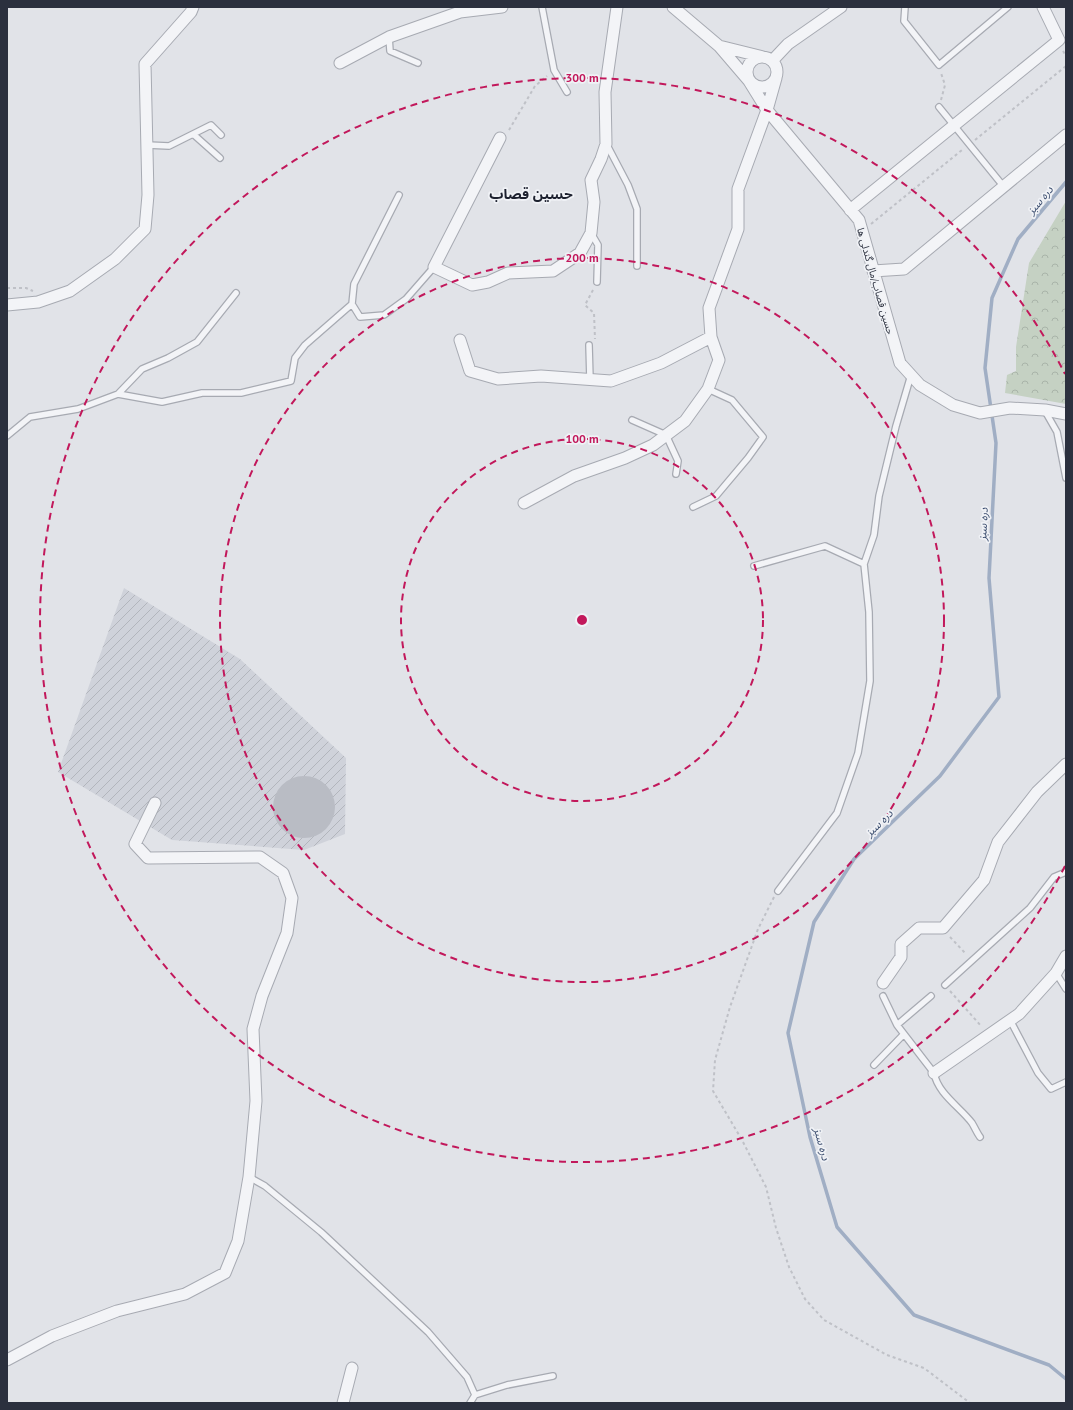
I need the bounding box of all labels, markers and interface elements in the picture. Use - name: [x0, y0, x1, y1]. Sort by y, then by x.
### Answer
- text: 300 m: [565, 70, 599, 85]
- water label: دره سبز: [1023, 182, 1056, 218]
- district label: حسین قصاب: [489, 185, 573, 203]
- street label: حسین قصاب/مال گندلی ها: [854, 226, 897, 336]
- text: 200 m: [565, 250, 599, 265]
- text: 100 m: [565, 431, 599, 446]
- water label: دره سبز: [975, 506, 991, 542]
- centre of rings: [575, 613, 589, 627]
- water label: دره سبز: [862, 806, 896, 840]
- water label: دره سبز: [811, 1125, 833, 1162]

